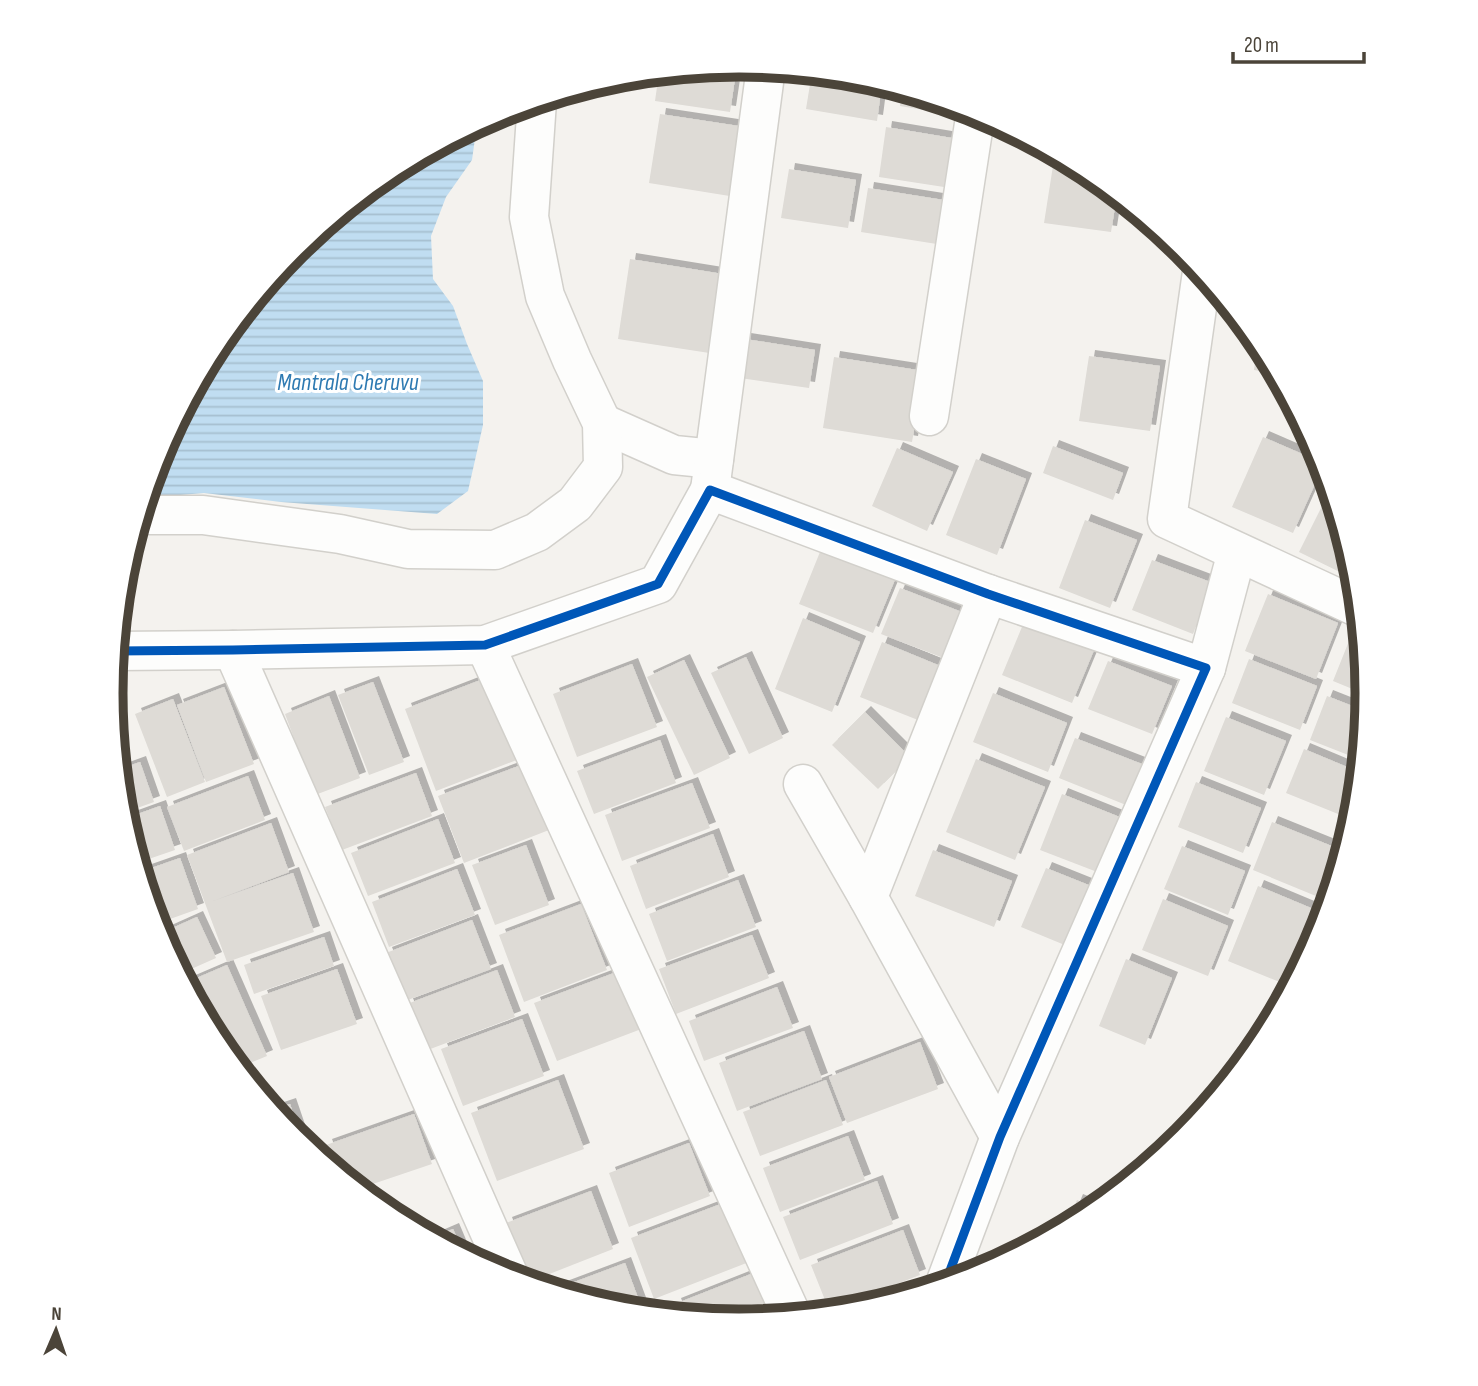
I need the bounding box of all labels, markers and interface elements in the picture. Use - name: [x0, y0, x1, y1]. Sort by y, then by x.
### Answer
- scale bar: [1233, 21, 1364, 65]
- text: 20 m: [1244, 33, 1279, 58]
- water label: Mantrala Cheruvu: [277, 368, 419, 397]
- north arrow: [21, 1295, 91, 1365]
- text: N: [51, 1303, 62, 1326]

